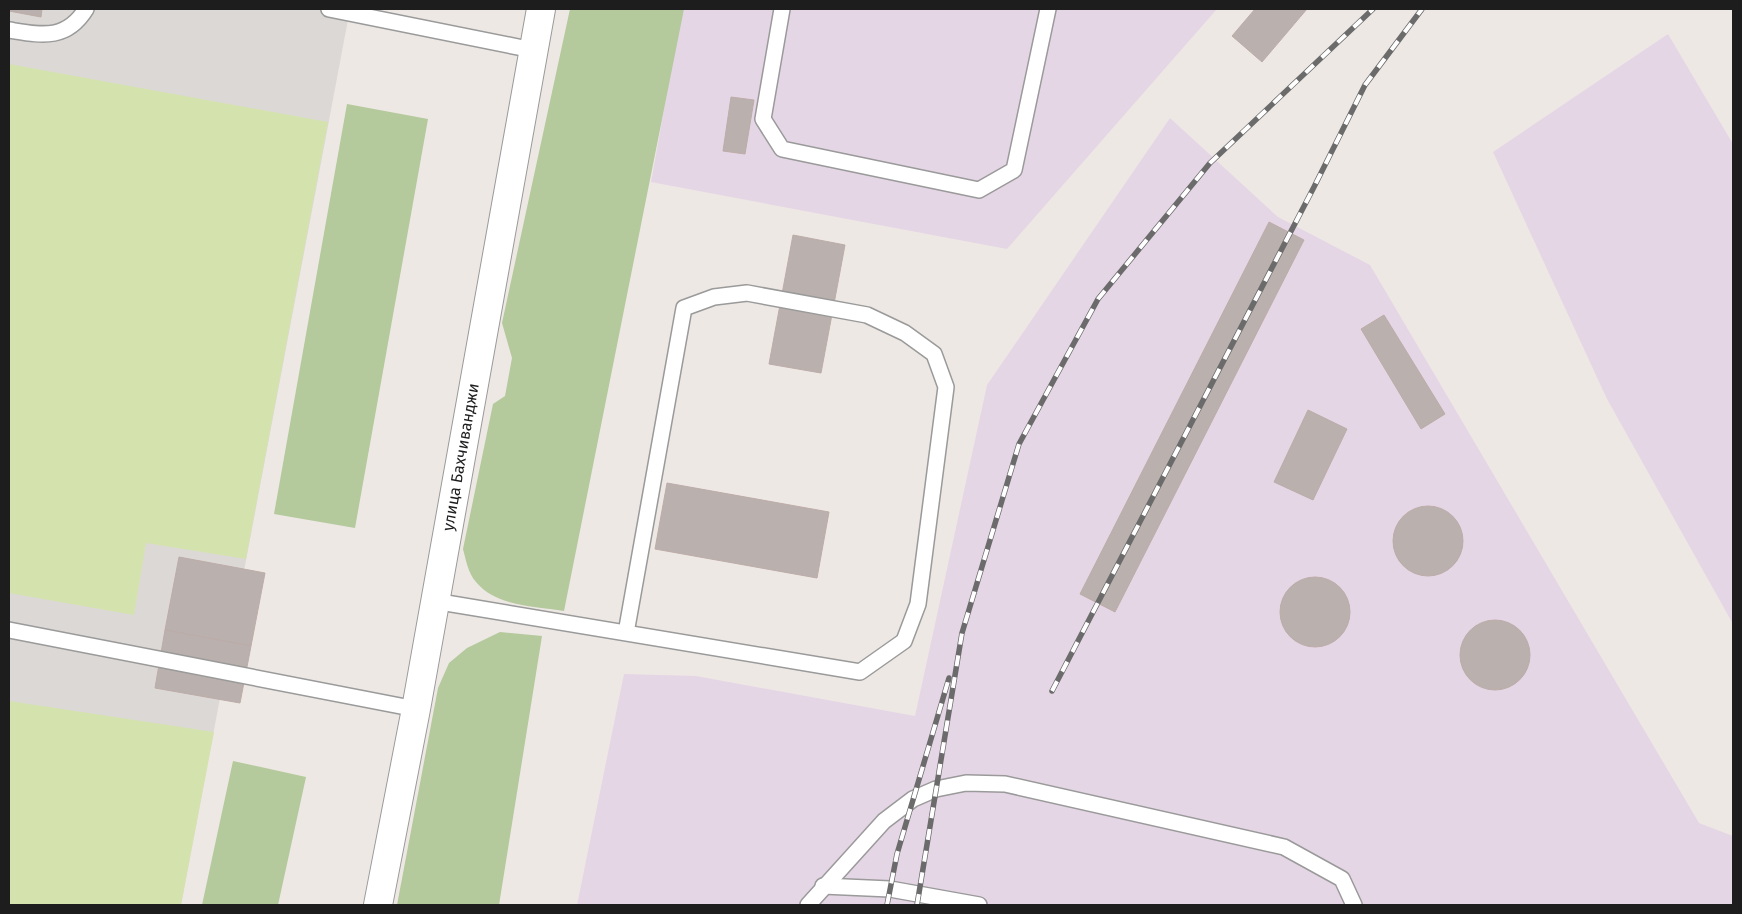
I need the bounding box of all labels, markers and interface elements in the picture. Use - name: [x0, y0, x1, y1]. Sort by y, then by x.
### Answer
- street label: улица Бахчиванджи: [438, 382, 483, 533]

